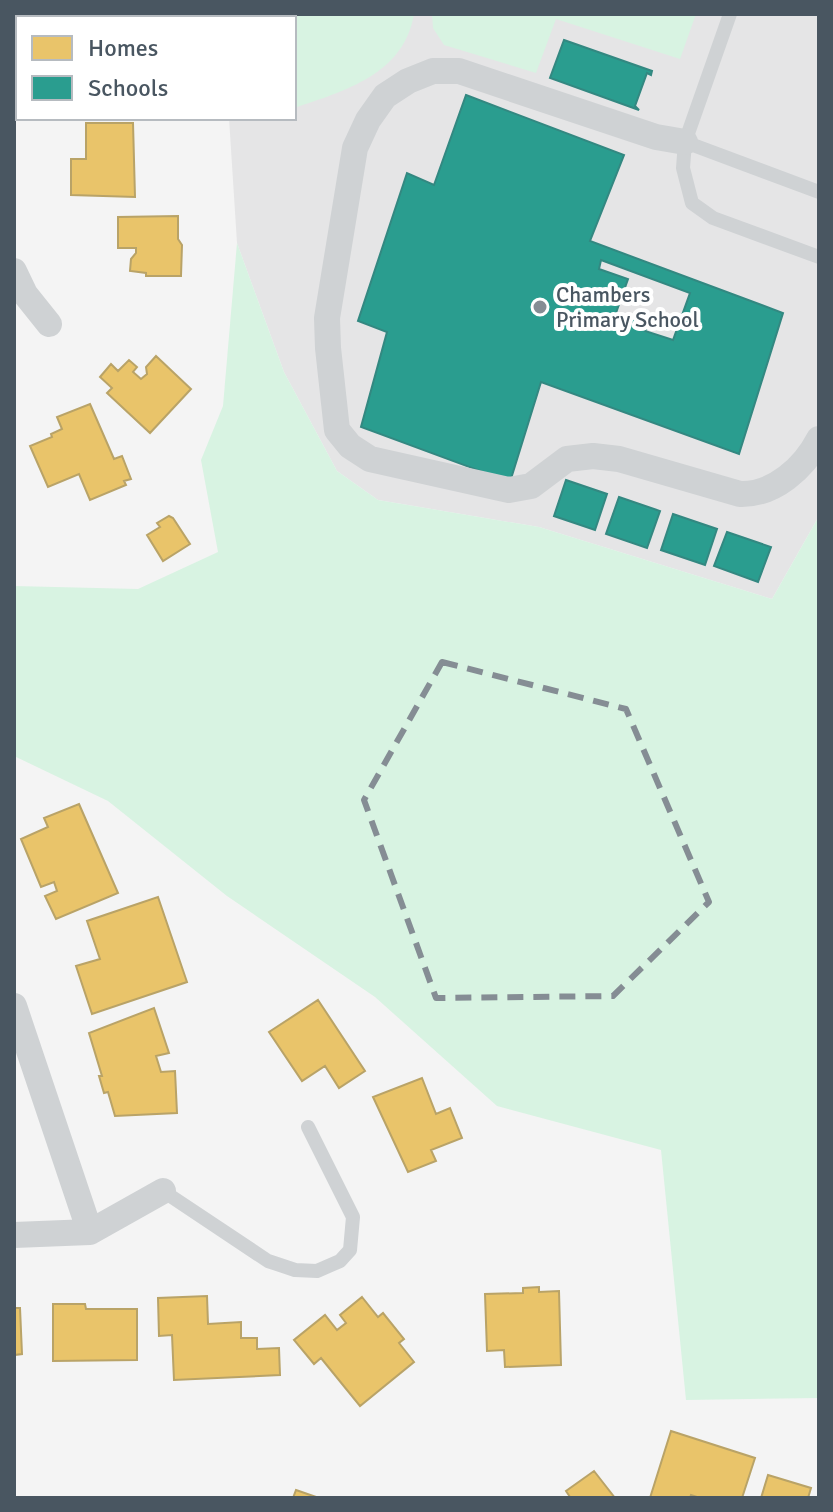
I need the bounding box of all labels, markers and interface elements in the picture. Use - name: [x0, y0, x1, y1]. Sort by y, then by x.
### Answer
- legend: [16, 16, 296, 120]
- text: Homes: [88, 33, 158, 63]
- text: Schools: [88, 73, 168, 103]
- place label: Chambers Primary School: [556, 281, 699, 333]
- marker: Chambers Primary School: [531, 298, 549, 316]

